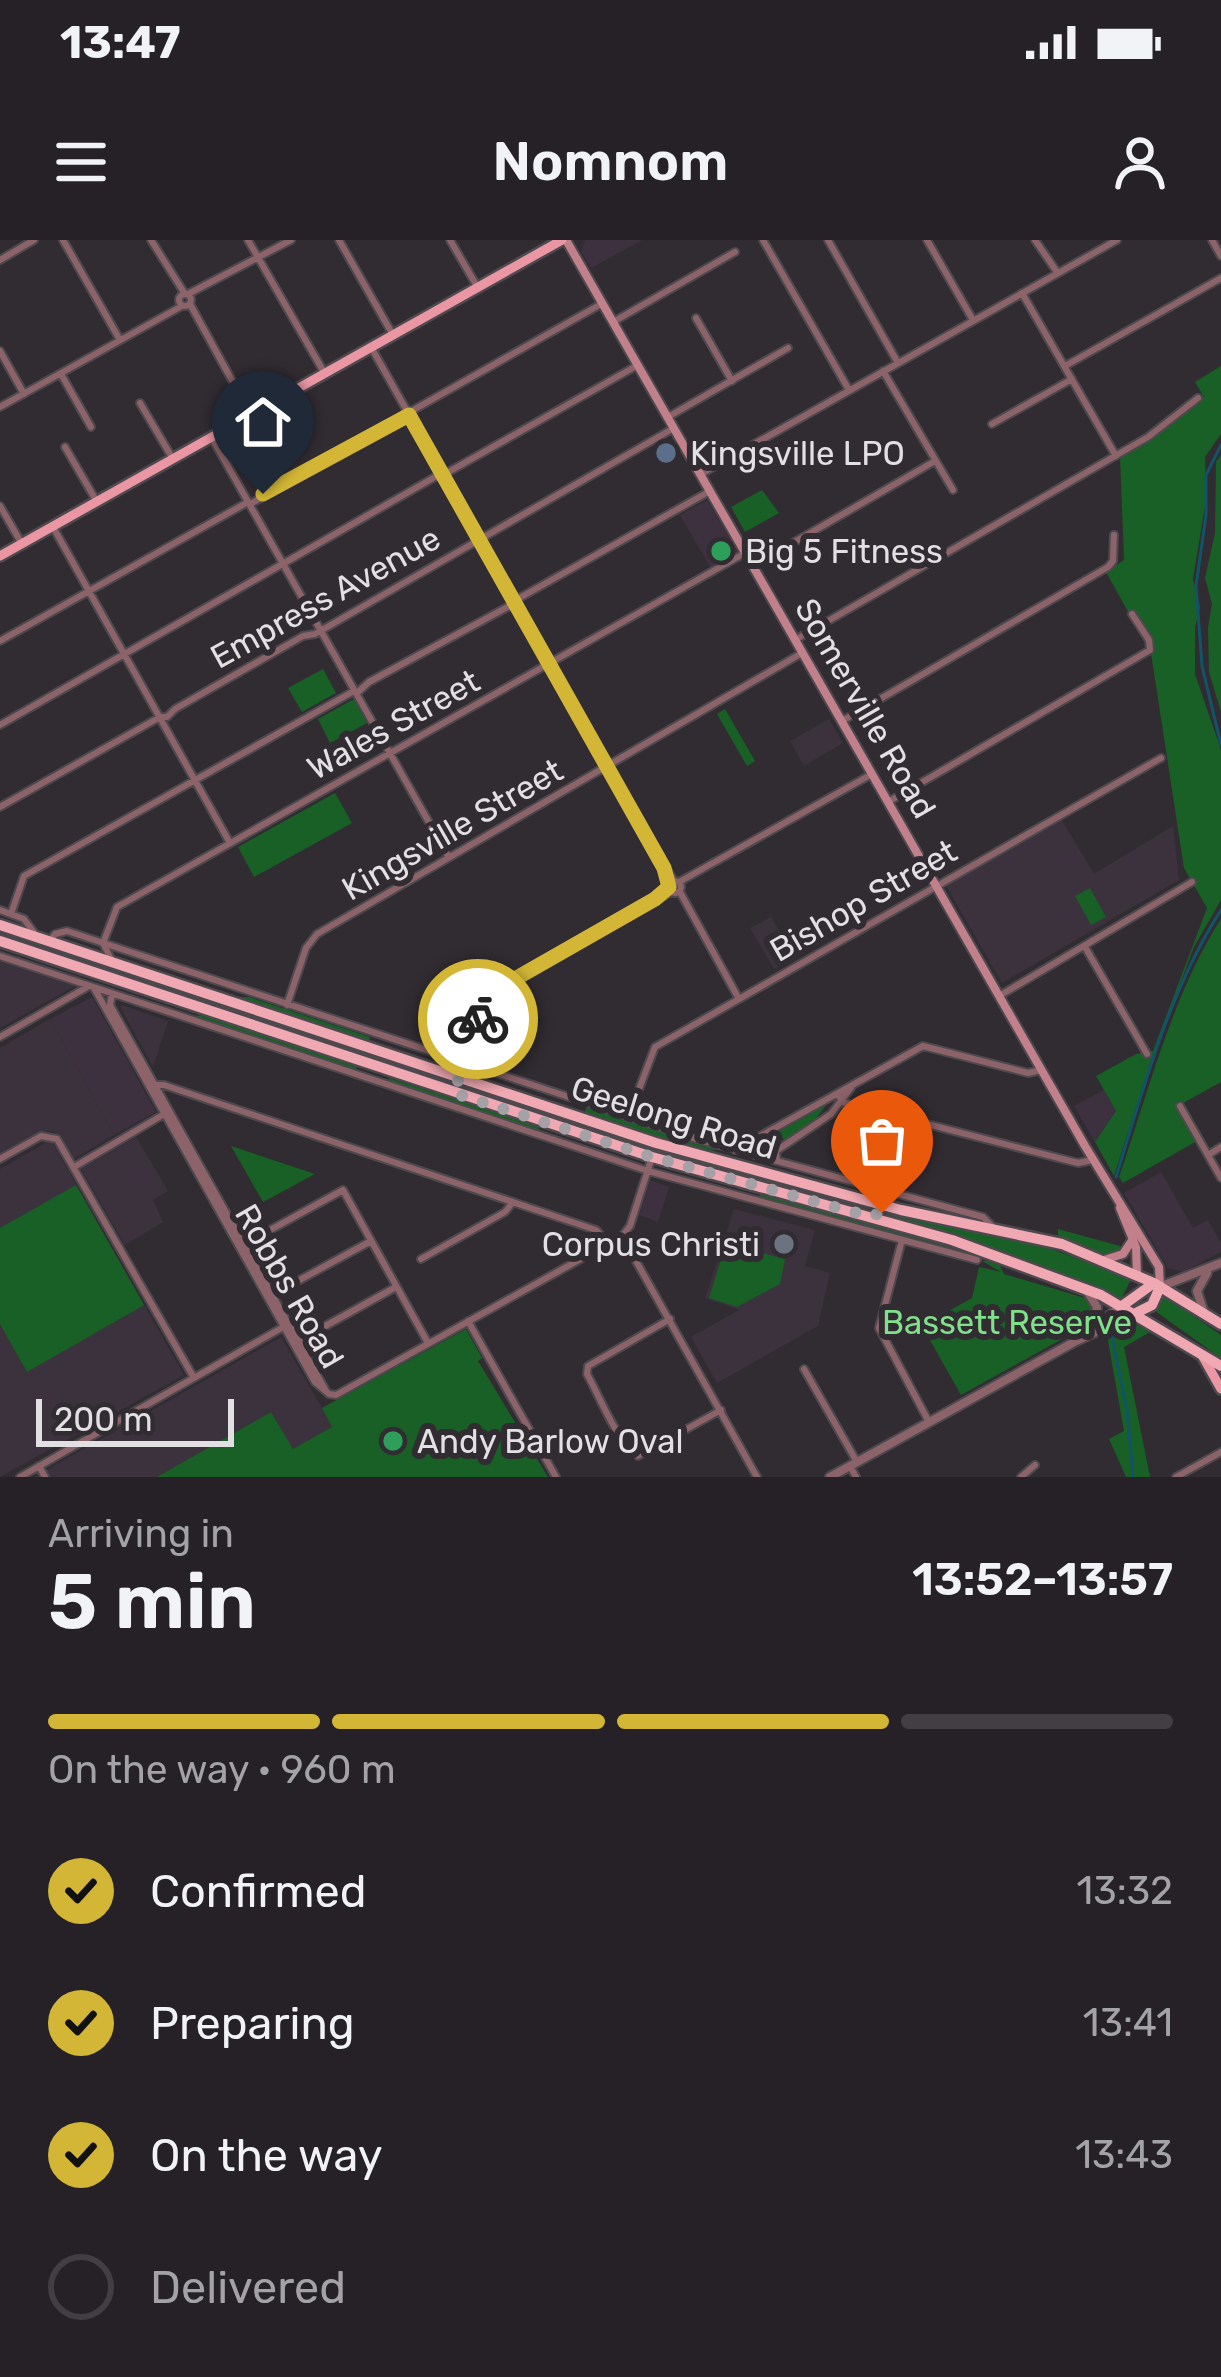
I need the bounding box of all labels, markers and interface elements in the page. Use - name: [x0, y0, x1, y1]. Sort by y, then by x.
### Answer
- text: 13:47: [60, 16, 181, 69]
- icon: menu: [48, 129, 114, 195]
- icon: person: [1107, 129, 1173, 195]
- text: Nomnom: [493, 130, 728, 194]
- pin: [212, 371, 314, 494]
- icon: home: [230, 389, 296, 455]
- place label: Kingsville LPO: [690, 434, 905, 473]
- marker: Kingsville LPO: [653, 440, 679, 466]
- street label: Empress Avenue: [204, 518, 447, 677]
- place label: Big 5 Fitness: [745, 532, 943, 571]
- marker: Big 5 Fitness: [708, 538, 734, 564]
- street label: Somerville Road: [787, 592, 944, 825]
- street label: Wales Street: [300, 661, 486, 788]
- street label: Kingsville Street: [335, 750, 569, 908]
- street label: Bishop Street: [763, 831, 964, 970]
- courier: [418, 959, 538, 1079]
- icon: bike: [445, 986, 511, 1052]
- street label: Geelong Road: [567, 1068, 781, 1167]
- pin: [831, 1090, 933, 1213]
- icon: bag: [849, 1108, 915, 1174]
- street label: Robbs Road: [227, 1197, 352, 1375]
- place label: Corpus Christi: [542, 1225, 760, 1264]
- marker: Corpus Christi: [771, 1231, 797, 1257]
- park label: Bassett Reserve: [882, 1303, 1132, 1342]
- scale bar: [36, 1393, 234, 1446]
- text: 200 m: [54, 1400, 153, 1439]
- place label: Andy Barlow Oval: [417, 1422, 683, 1461]
- marker: Andy Barlow Oval: [380, 1428, 406, 1454]
- text: Arriving in: [48, 1511, 234, 1557]
- text: 13:52–13:57: [912, 1553, 1173, 1606]
- text: 5 min: [48, 1555, 256, 1648]
- text: On the way · 960 m: [48, 1747, 396, 1793]
- icon: check: [48, 1858, 114, 1924]
- text: Confirmed: [150, 1865, 367, 1918]
- text: 13:32: [1077, 1868, 1173, 1914]
- icon: check: [48, 1990, 114, 2056]
- text: Preparing: [150, 1997, 355, 2050]
- text: 13:41: [1083, 2000, 1173, 2046]
- icon: check: [48, 2122, 114, 2188]
- text: On the way: [150, 2129, 383, 2182]
- text: 13:43: [1075, 2132, 1173, 2178]
- text: Delivered: [150, 2261, 346, 2314]

